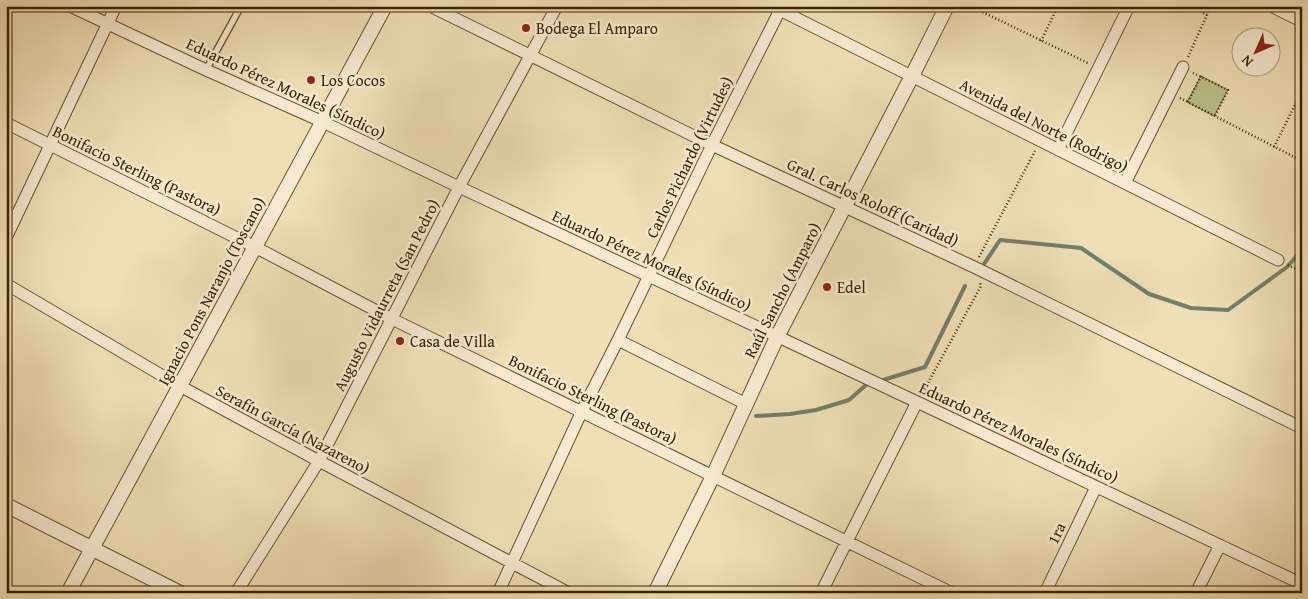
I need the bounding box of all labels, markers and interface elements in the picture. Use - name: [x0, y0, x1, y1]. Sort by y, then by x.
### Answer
- place label: Bodega El Amparo: [536, 16, 658, 40]
- marker: Bodega El Amparo: [520, 22, 532, 34]
- north arrow: [1230, 28, 1280, 78]
- street label: Eduardo Pérez Morales (Síndico): [183, 31, 389, 145]
- text: N: [1236, 50, 1257, 72]
- place label: Los Cocos: [321, 68, 385, 92]
- street label: Carlos Pichardo (Virtudes): [639, 72, 739, 242]
- street label: Avenida del Norte (Rodrigo): [955, 72, 1133, 178]
- marker: Los Cocos: [305, 74, 317, 86]
- street label: Bonifacio Sterling (Pastora): [49, 119, 225, 221]
- street label: Gral. Carlos Roloff (Caridad): [783, 152, 963, 252]
- street label: Ignacio Pons Naranjo (Toscano): [151, 193, 271, 389]
- street label: Augusto Vidaurreta (San Pedro): [327, 195, 445, 395]
- street label: Eduardo Pérez Morales (Síndico): [549, 203, 755, 317]
- street label: Raúl Sancho (Amparo): [737, 218, 827, 362]
- place label: Edel: [837, 275, 866, 299]
- marker: Edel: [821, 281, 833, 293]
- place label: Casa de Villa: [410, 329, 495, 353]
- marker: Casa de Villa: [394, 335, 406, 347]
- street label: Bonifacio Sterling (Pastora): [505, 348, 681, 450]
- street label: Eduardo Pérez Morales (Síndico): [916, 375, 1122, 489]
- street label: Serafín García (Nazareno): [212, 378, 374, 480]
- street label: 1ra: [1040, 518, 1072, 548]

